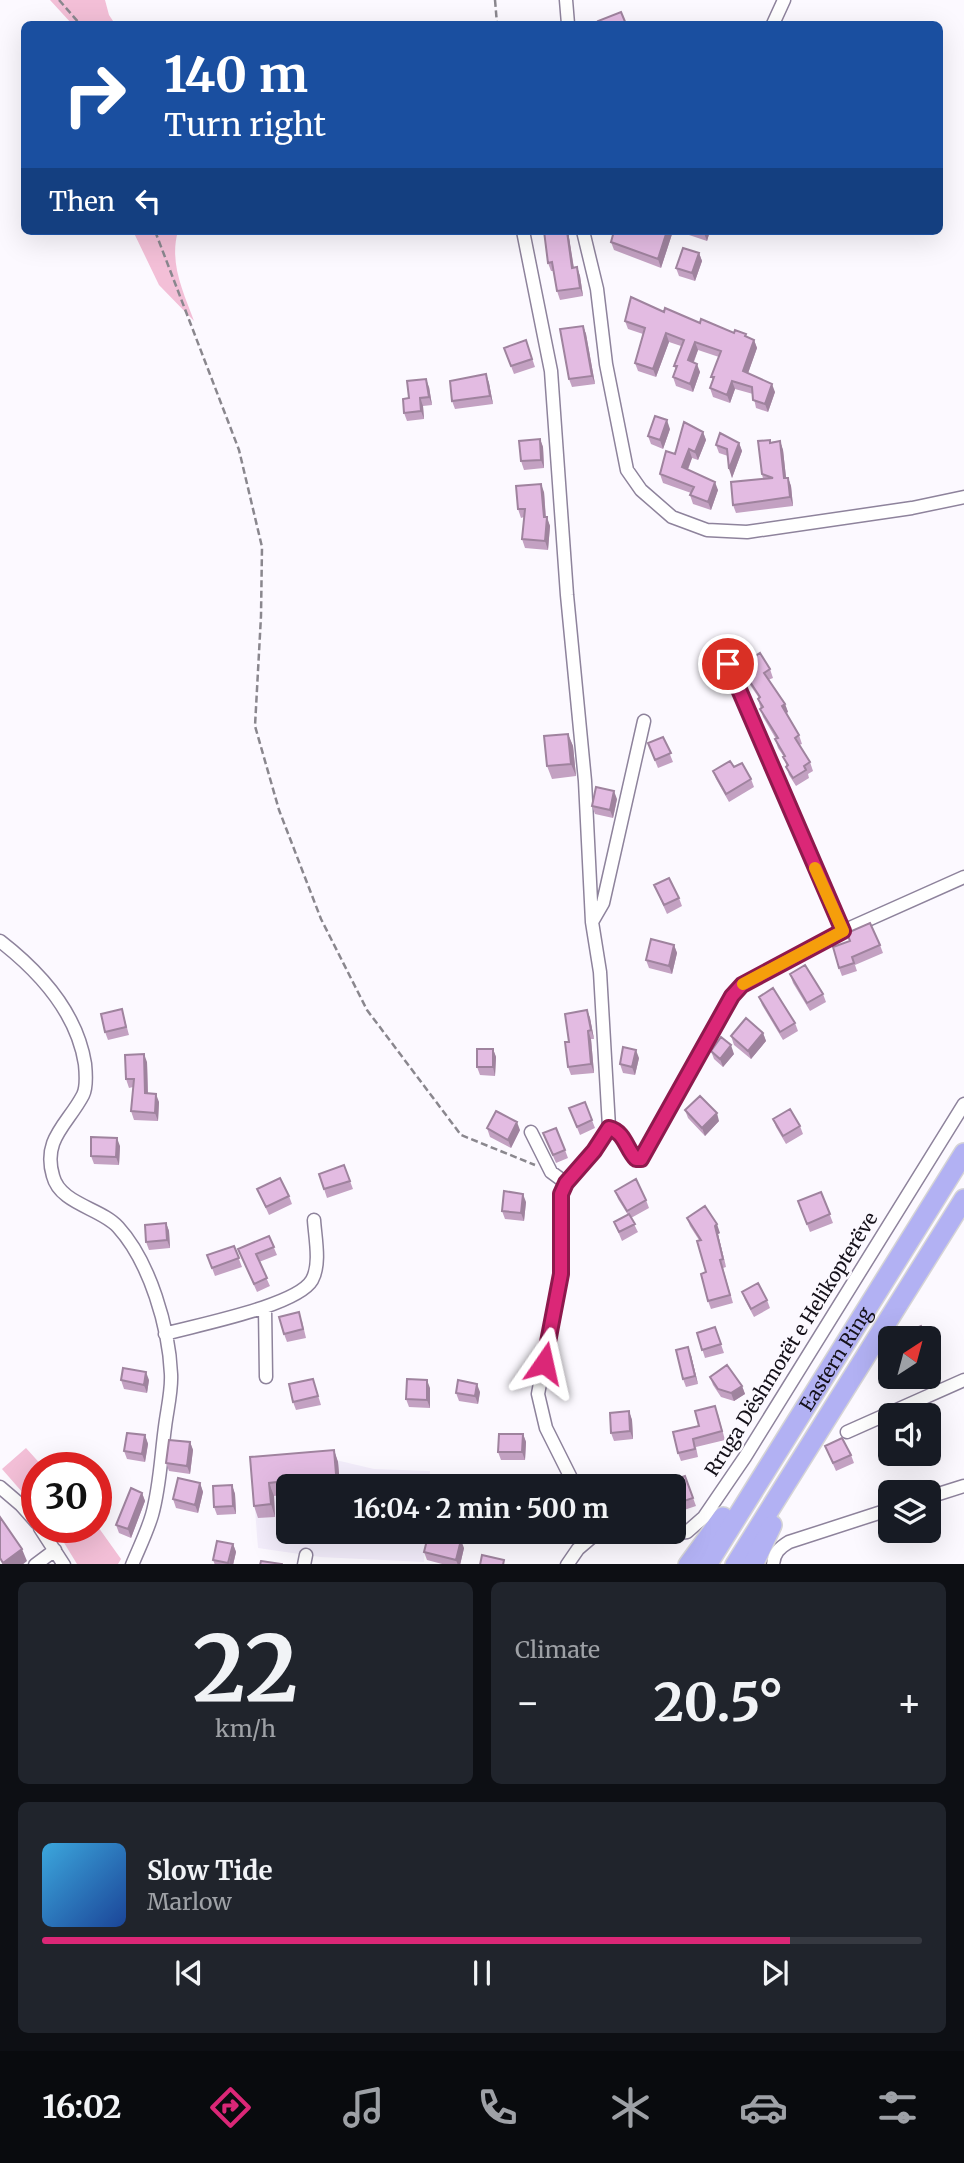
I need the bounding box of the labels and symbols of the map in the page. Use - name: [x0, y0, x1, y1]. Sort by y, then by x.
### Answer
- pin: [698, 634, 758, 694]
- street label: Rruga Dëshmorët e Helikopterëve: [699, 1207, 883, 1481]
- street label: Eastern Ring: [794, 1302, 877, 1415]
- position arrow: [507, 1326, 581, 1400]
- north arrow: [878, 1326, 942, 1390]
- speed limit sign: 30: [21, 1452, 112, 1543]

